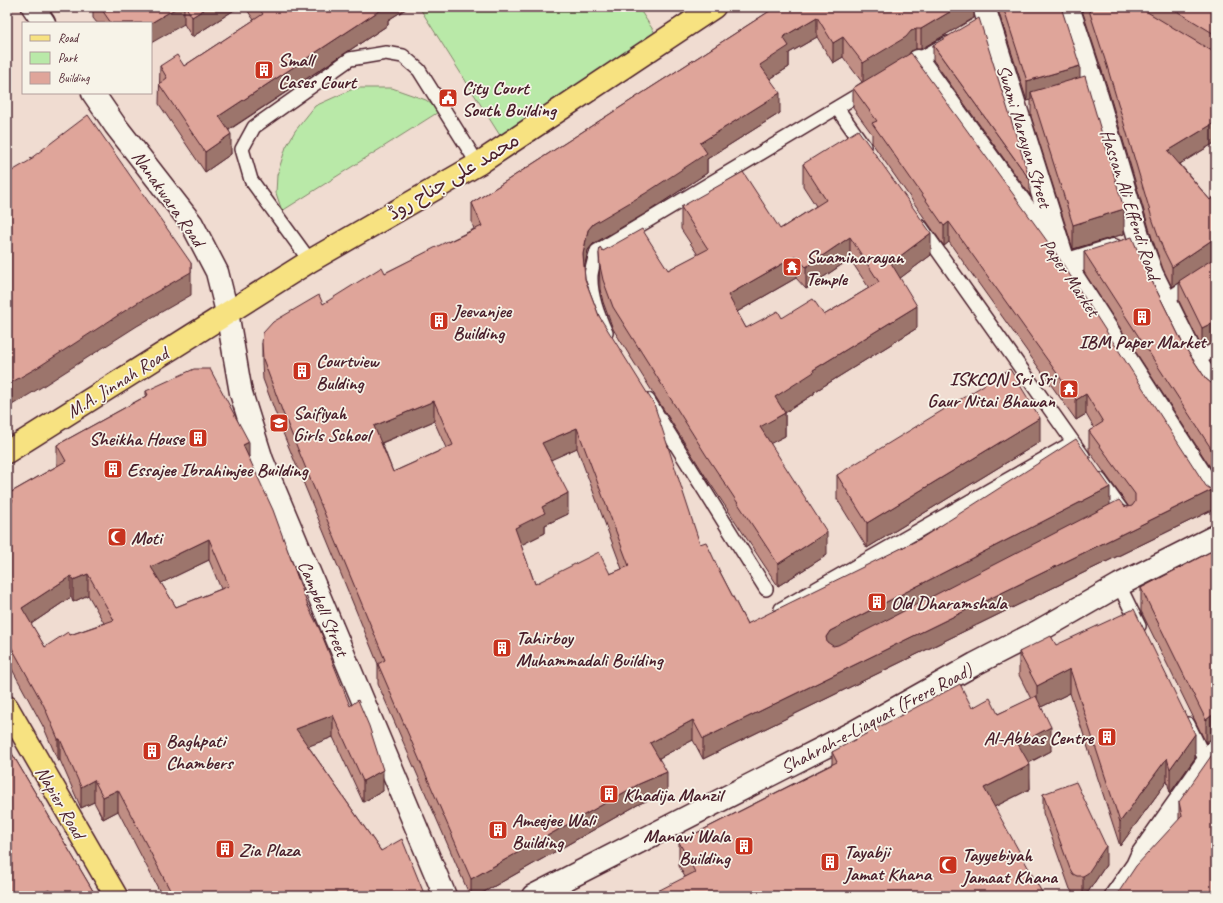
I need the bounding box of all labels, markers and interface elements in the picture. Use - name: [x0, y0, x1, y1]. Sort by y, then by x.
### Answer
- legend: [22, 22, 152, 94]
- text: Road: [58, 30, 80, 46]
- place label: Small Cases Court: [278, 48, 358, 94]
- text: Park: [58, 50, 79, 66]
- building icon: Small Cases Court: [253, 59, 275, 81]
- street label: Swami Narayan Street: [991, 62, 1058, 212]
- text: Building: [58, 70, 90, 86]
- place label: City Court South Building: [462, 76, 558, 122]
- public building icon: City Court South Building: [437, 87, 459, 109]
- street label: Hassan Ali Effendi Road: [1094, 126, 1167, 286]
- street label: محمد علی جناح روڈ: [383, 128, 524, 226]
- street label: Nanakwara Road: [126, 146, 212, 254]
- street label: Paper Market: [1035, 234, 1106, 323]
- place label: Swaminarayan Temple: [806, 245, 905, 291]
- temple icon: Swaminarayan Temple: [781, 256, 803, 278]
- place label: Jeevanjee Building: [451, 299, 513, 345]
- building icon: IBM Paper Market: [1131, 306, 1153, 328]
- building icon: Jeevanjee Building: [428, 310, 450, 332]
- place label: IBM Paper Market: [1079, 330, 1208, 354]
- street label: M.A. Jinnah Road: [62, 340, 176, 424]
- place label: Courtview Bulding: [316, 349, 380, 395]
- building icon: Courtview Bulding: [291, 360, 313, 382]
- place label: ISKCON Sri Sri Gaur Nitai Bhawan: [927, 367, 1057, 413]
- temple icon: ISKCON Sri Sri Gaur Nitai Bhawan: [1058, 378, 1080, 400]
- place label: Saifiyah Girls School: [293, 401, 374, 447]
- school or university icon: Saifiyah Girls School: [268, 412, 290, 434]
- place label: Sheikha House: [89, 427, 186, 451]
- building icon: Sheikha House: [187, 427, 209, 449]
- building icon: Essajee Ibrahimjee Building: [102, 458, 124, 480]
- place label: Essajee Ibrahimjee Building: [127, 458, 310, 482]
- mosque icon: Moti: [106, 526, 128, 548]
- place label: Moti: [131, 526, 164, 550]
- street label: Campbell Street: [292, 557, 355, 661]
- building icon: Old Dharamshala: [866, 591, 888, 613]
- place label: Old Dharamshala: [891, 591, 1008, 615]
- place label: Tahirboy Muhammadali Building: [516, 626, 665, 672]
- building icon: Tahirboy Muhammadali Building: [491, 637, 513, 659]
- street label: Shahrah-e-Liaquat (Frere Road): [777, 657, 978, 780]
- place label: Al-Abbas Centre: [984, 726, 1095, 750]
- building icon: Al-Abbas Centre: [1096, 726, 1118, 748]
- place label: Baghpati Chambers: [166, 729, 235, 775]
- building icon: Baghpati Chambers: [141, 740, 163, 762]
- street label: Napier Road: [30, 762, 92, 845]
- building icon: Khadija Manzil: [598, 783, 620, 805]
- place label: Khadija Manzil: [623, 783, 726, 807]
- place label: Ameejee Wali Building: [512, 808, 597, 854]
- building icon: Ameejee Wali Building: [487, 819, 509, 841]
- place label: Manavi Wala Building: [643, 824, 732, 870]
- building icon: Manavi Wala Building: [733, 835, 755, 857]
- building icon: Zia Plaza: [214, 838, 236, 860]
- place label: Zia Plaza: [239, 838, 301, 862]
- place label: Tayabji Jamat Khana: [842, 840, 933, 886]
- place label: Tayyebiyah Jamaat Khana: [960, 843, 1058, 889]
- building icon: Tayabji Jamat Khana: [819, 851, 841, 873]
- mosque icon: Tayyebiyah Jamaat Khana: [937, 854, 959, 876]

